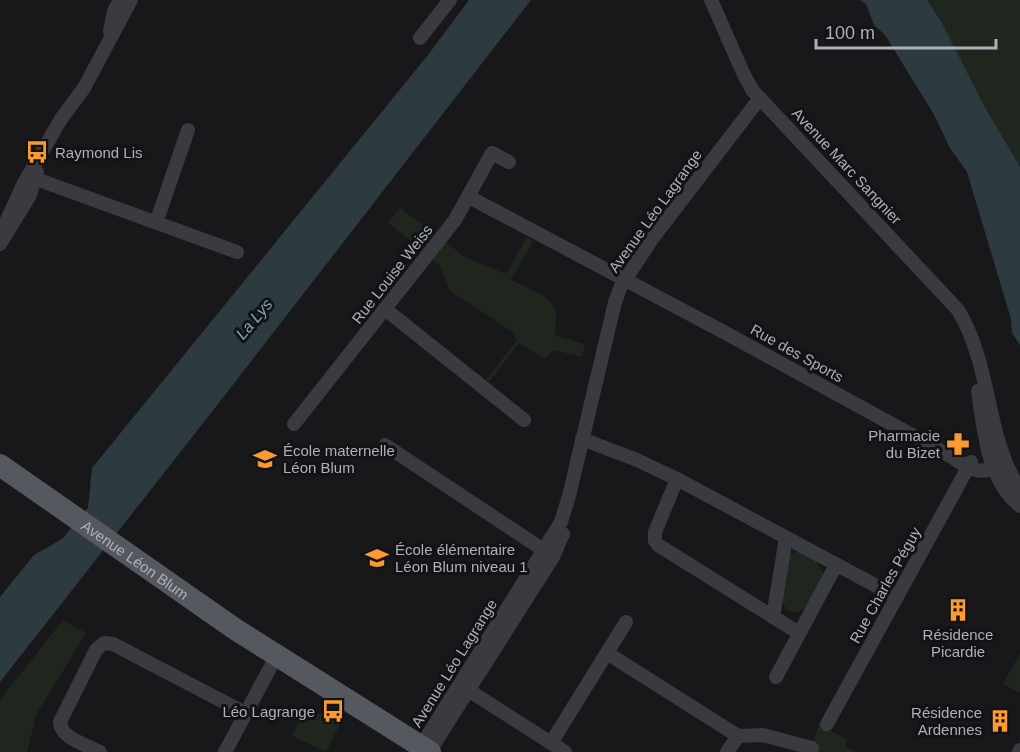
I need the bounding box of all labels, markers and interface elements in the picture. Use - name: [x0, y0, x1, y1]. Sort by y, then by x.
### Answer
- scale bar: [816, 12, 996, 50]
- text: 100 m: [825, 23, 875, 43]
- street label: Avenue Marc Sangnier: [789, 105, 905, 227]
- bus stop icon: Raymond Lis: [24, 139, 50, 165]
- place label: Raymond Lis: [55, 144, 143, 161]
- street label: Avenue Léo Lagrange: [605, 146, 705, 276]
- street label: Rue Louise Weiss: [348, 221, 436, 327]
- water label: La Lys: [232, 296, 276, 342]
- street label: Rue des Sports: [748, 321, 846, 385]
- place label: Pharmacie du Bizet: [868, 427, 941, 461]
- pharmacy icon: Pharmacie du Bizet: [945, 431, 971, 457]
- place label: École maternelle Léon Blum: [283, 442, 395, 476]
- school or university icon: École maternelle Léon Blum: [252, 446, 278, 472]
- street label: Avenue Léon Blum: [79, 516, 192, 603]
- street label: Rue Charles Péguy: [846, 524, 924, 646]
- place label: École élémentaire Léon Blum niveau 1: [395, 541, 528, 575]
- school or university icon: École élémentaire Léon Blum niveau 1: [364, 545, 390, 571]
- street label: Avenue Léo Lagrange: [408, 596, 500, 730]
- building icon: Résidence Picardie: [945, 597, 971, 623]
- place label: Résidence Picardie: [923, 626, 993, 660]
- bus stop icon: Léo Lagrange: [320, 698, 346, 724]
- place label: Léo Lagrange: [222, 703, 315, 720]
- place label: Résidence Ardennes: [911, 704, 982, 738]
- building icon: Résidence Ardennes: [987, 708, 1013, 734]

